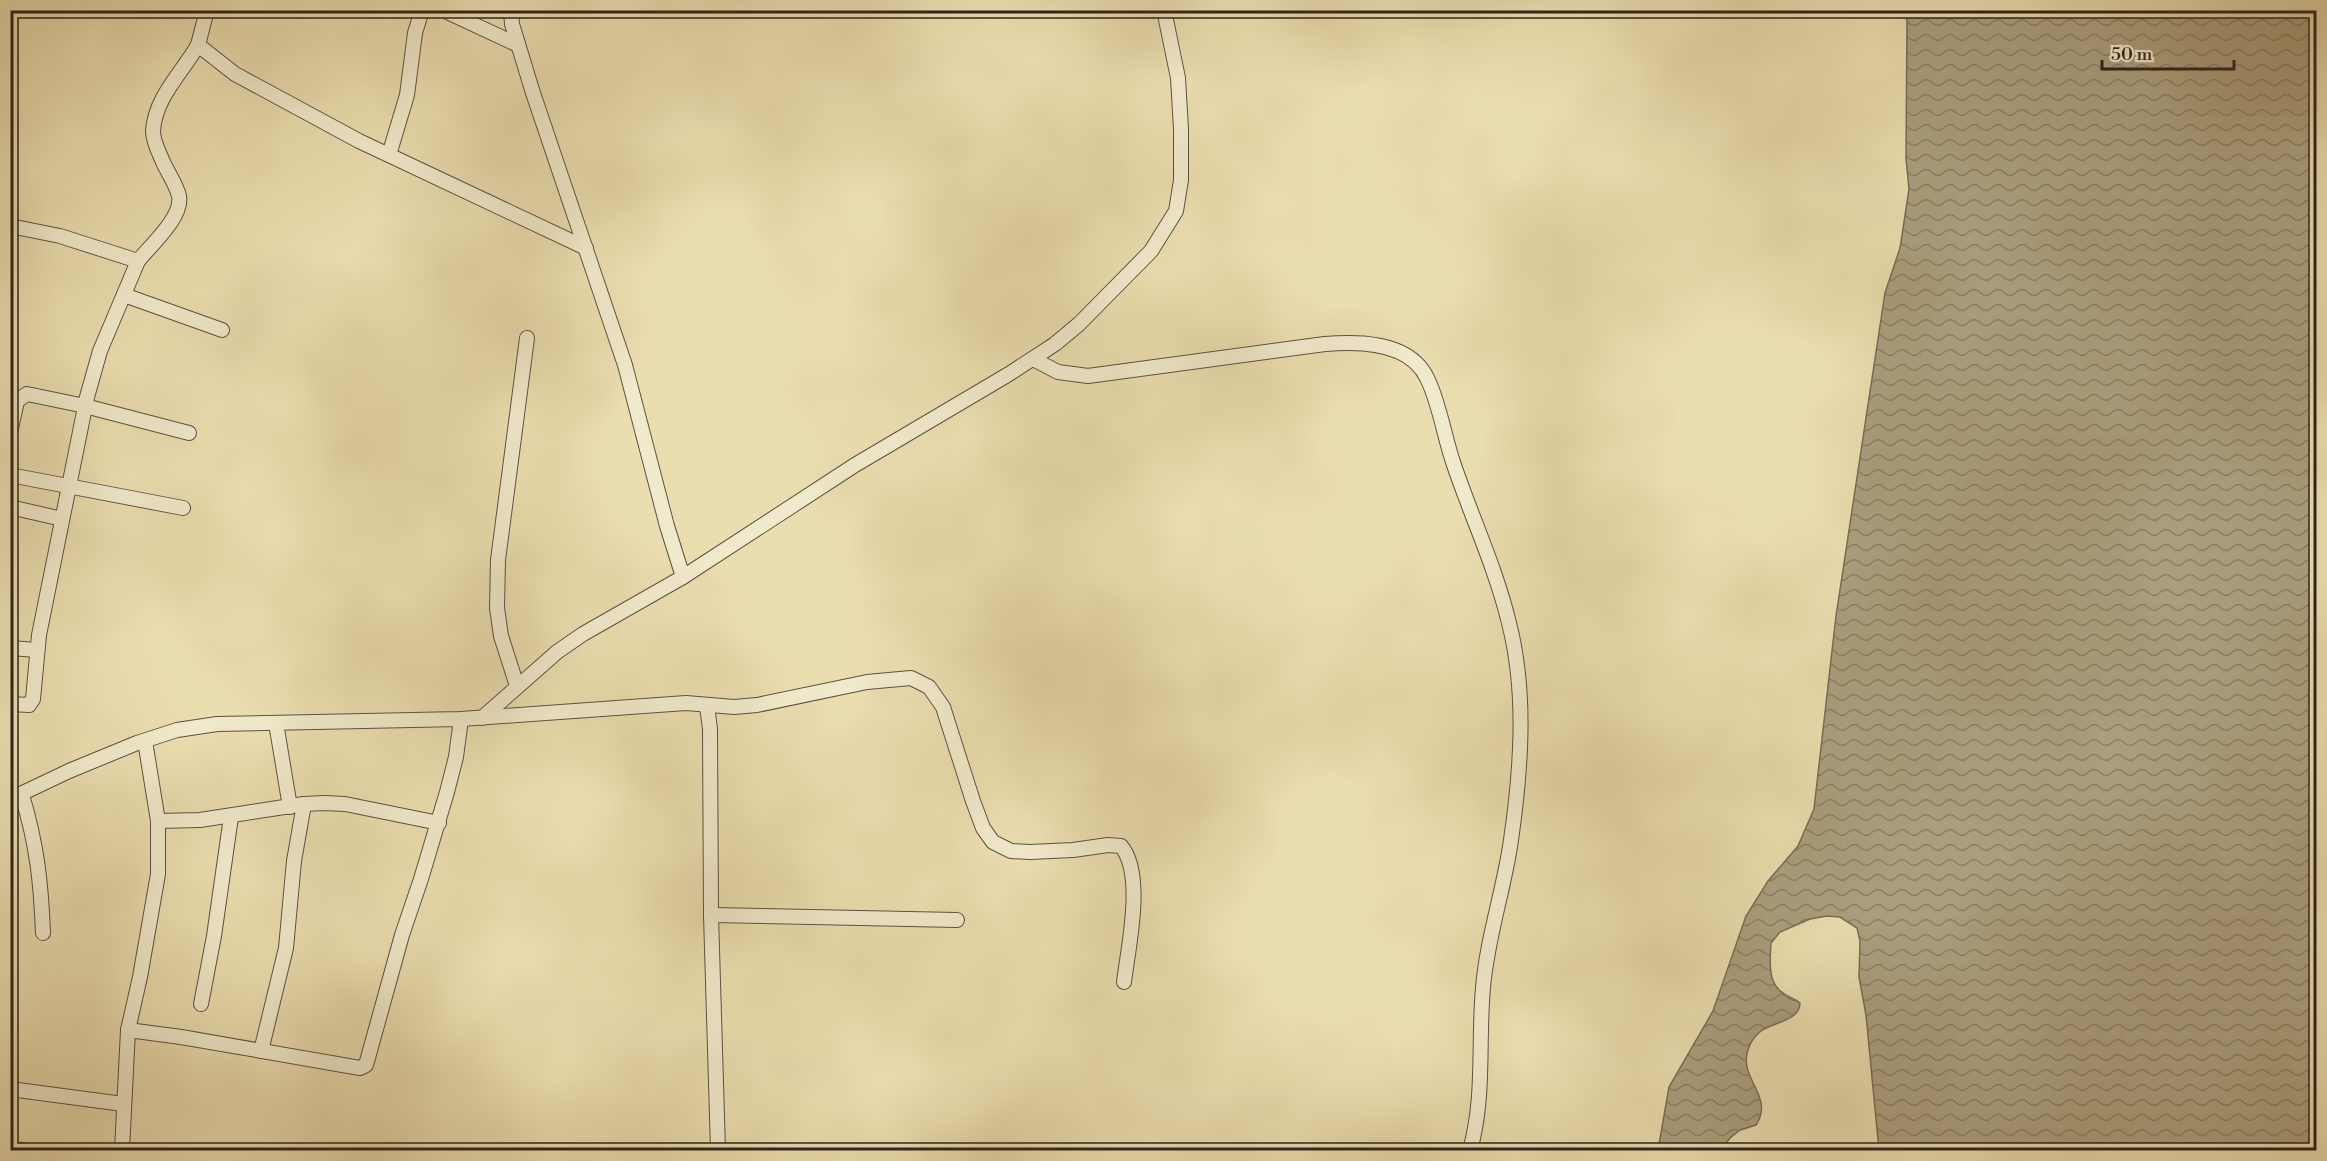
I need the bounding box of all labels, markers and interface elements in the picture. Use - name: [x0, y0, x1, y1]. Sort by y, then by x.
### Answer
- scale bar: [2102, 33, 2234, 71]
- text: 50 m: [2111, 43, 2153, 66]

